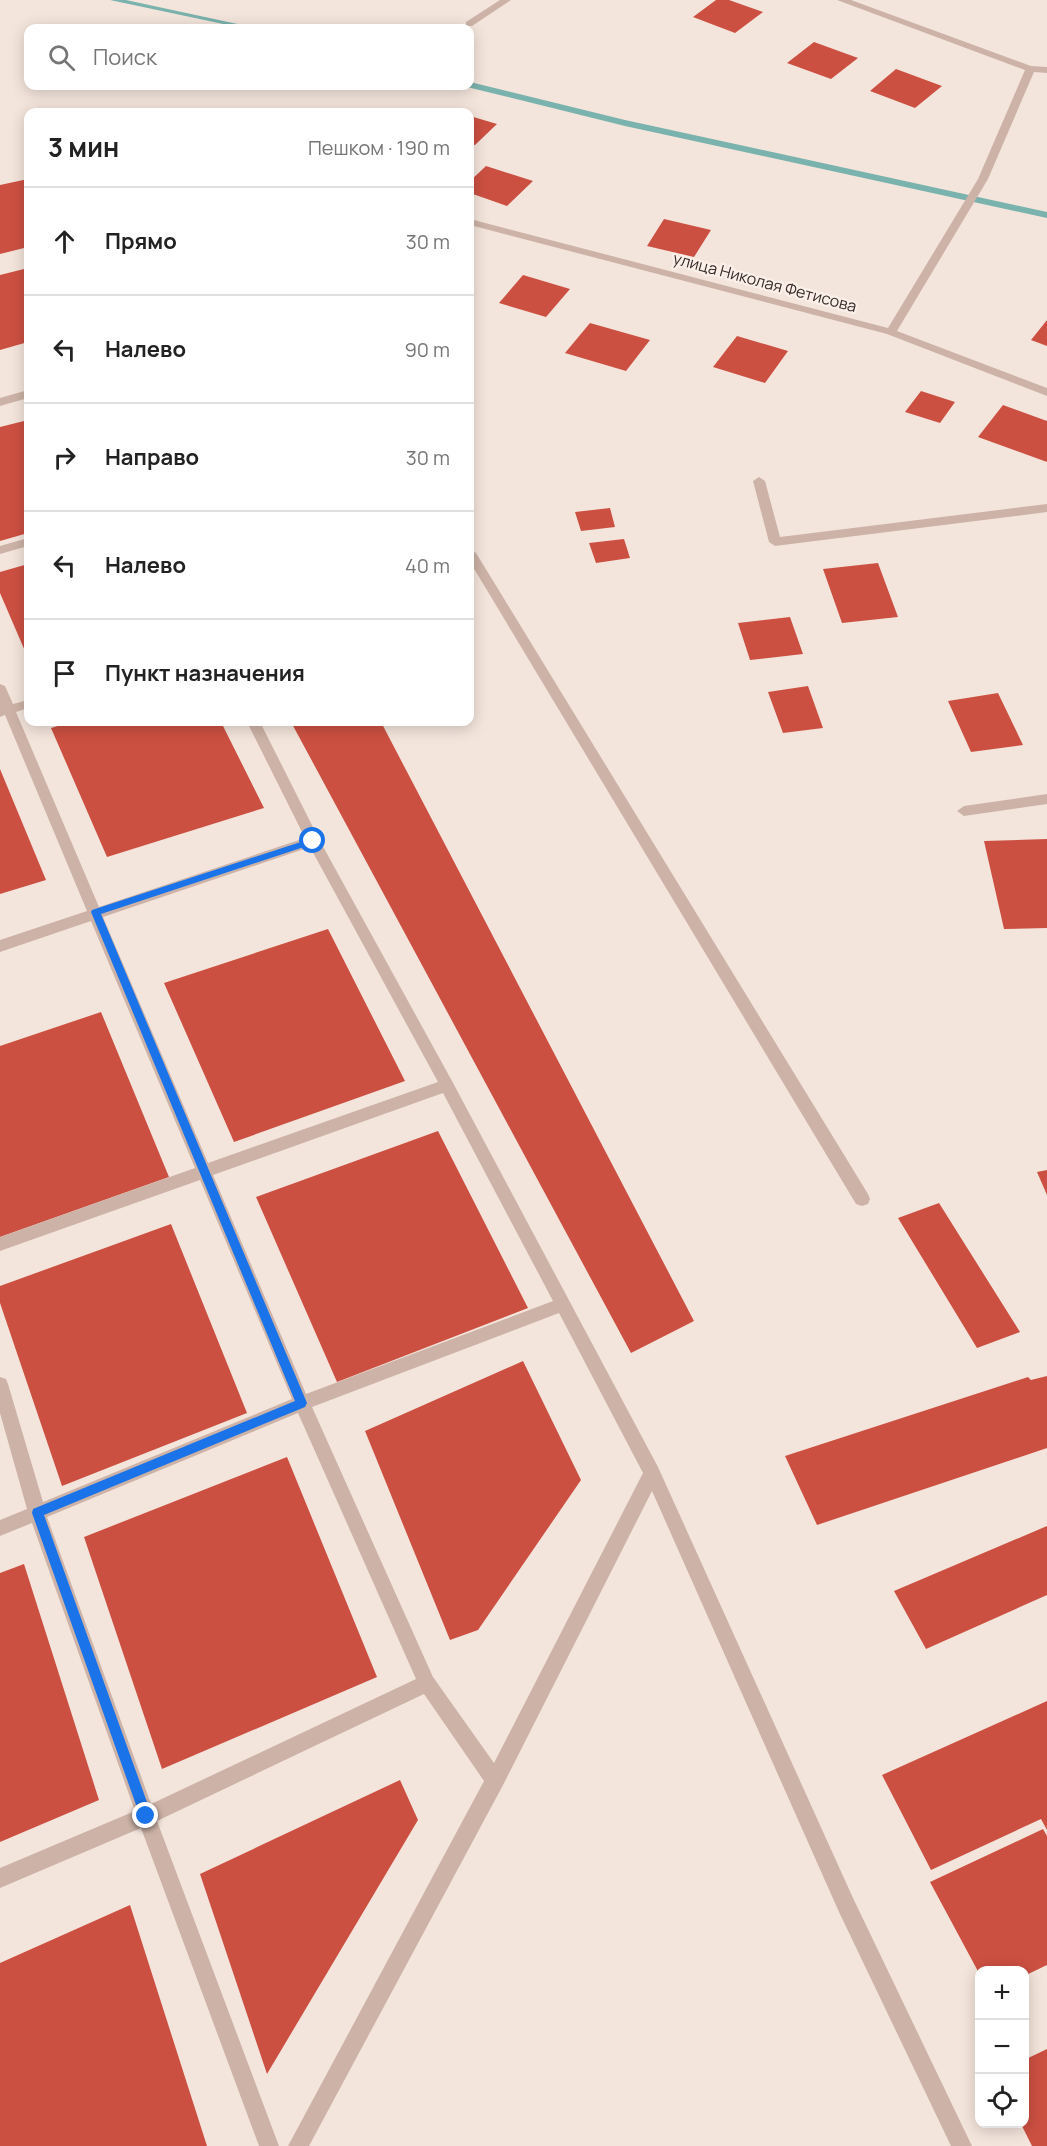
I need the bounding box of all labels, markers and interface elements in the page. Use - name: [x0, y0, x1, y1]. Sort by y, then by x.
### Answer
- search box: [24, 24, 474, 90]
- icon: search: [45, 41, 78, 74]
- text: Поиск: [93, 42, 157, 72]
- text: 3 мин: [48, 129, 119, 165]
- text: Пешком · 190 m: [308, 134, 450, 161]
- icon: ahead: [48, 225, 81, 258]
- text: Прямо: [105, 226, 177, 256]
- text: 30 m: [406, 228, 450, 255]
- street label: улица Николая Фетисова: [671, 247, 859, 317]
- icon: left: [48, 333, 81, 366]
- text: Налево: [105, 334, 186, 364]
- text: 90 m: [404, 336, 450, 363]
- icon: right: [48, 441, 81, 474]
- text: Направо: [105, 442, 199, 472]
- text: 30 m: [406, 444, 450, 471]
- icon: left: [48, 549, 81, 582]
- text: Налево: [105, 550, 186, 580]
- text: 40 m: [405, 552, 450, 579]
- icon: arrive: [48, 657, 81, 690]
- text: Пункт назначения: [105, 658, 305, 688]
- route start: [299, 827, 325, 853]
- route end: [132, 1802, 158, 1828]
- map controls: [975, 1966, 1029, 2128]
- button: +: [975, 1966, 1029, 2020]
- button: −: [975, 2020, 1029, 2074]
- button: locate: [975, 2074, 1029, 2128]

